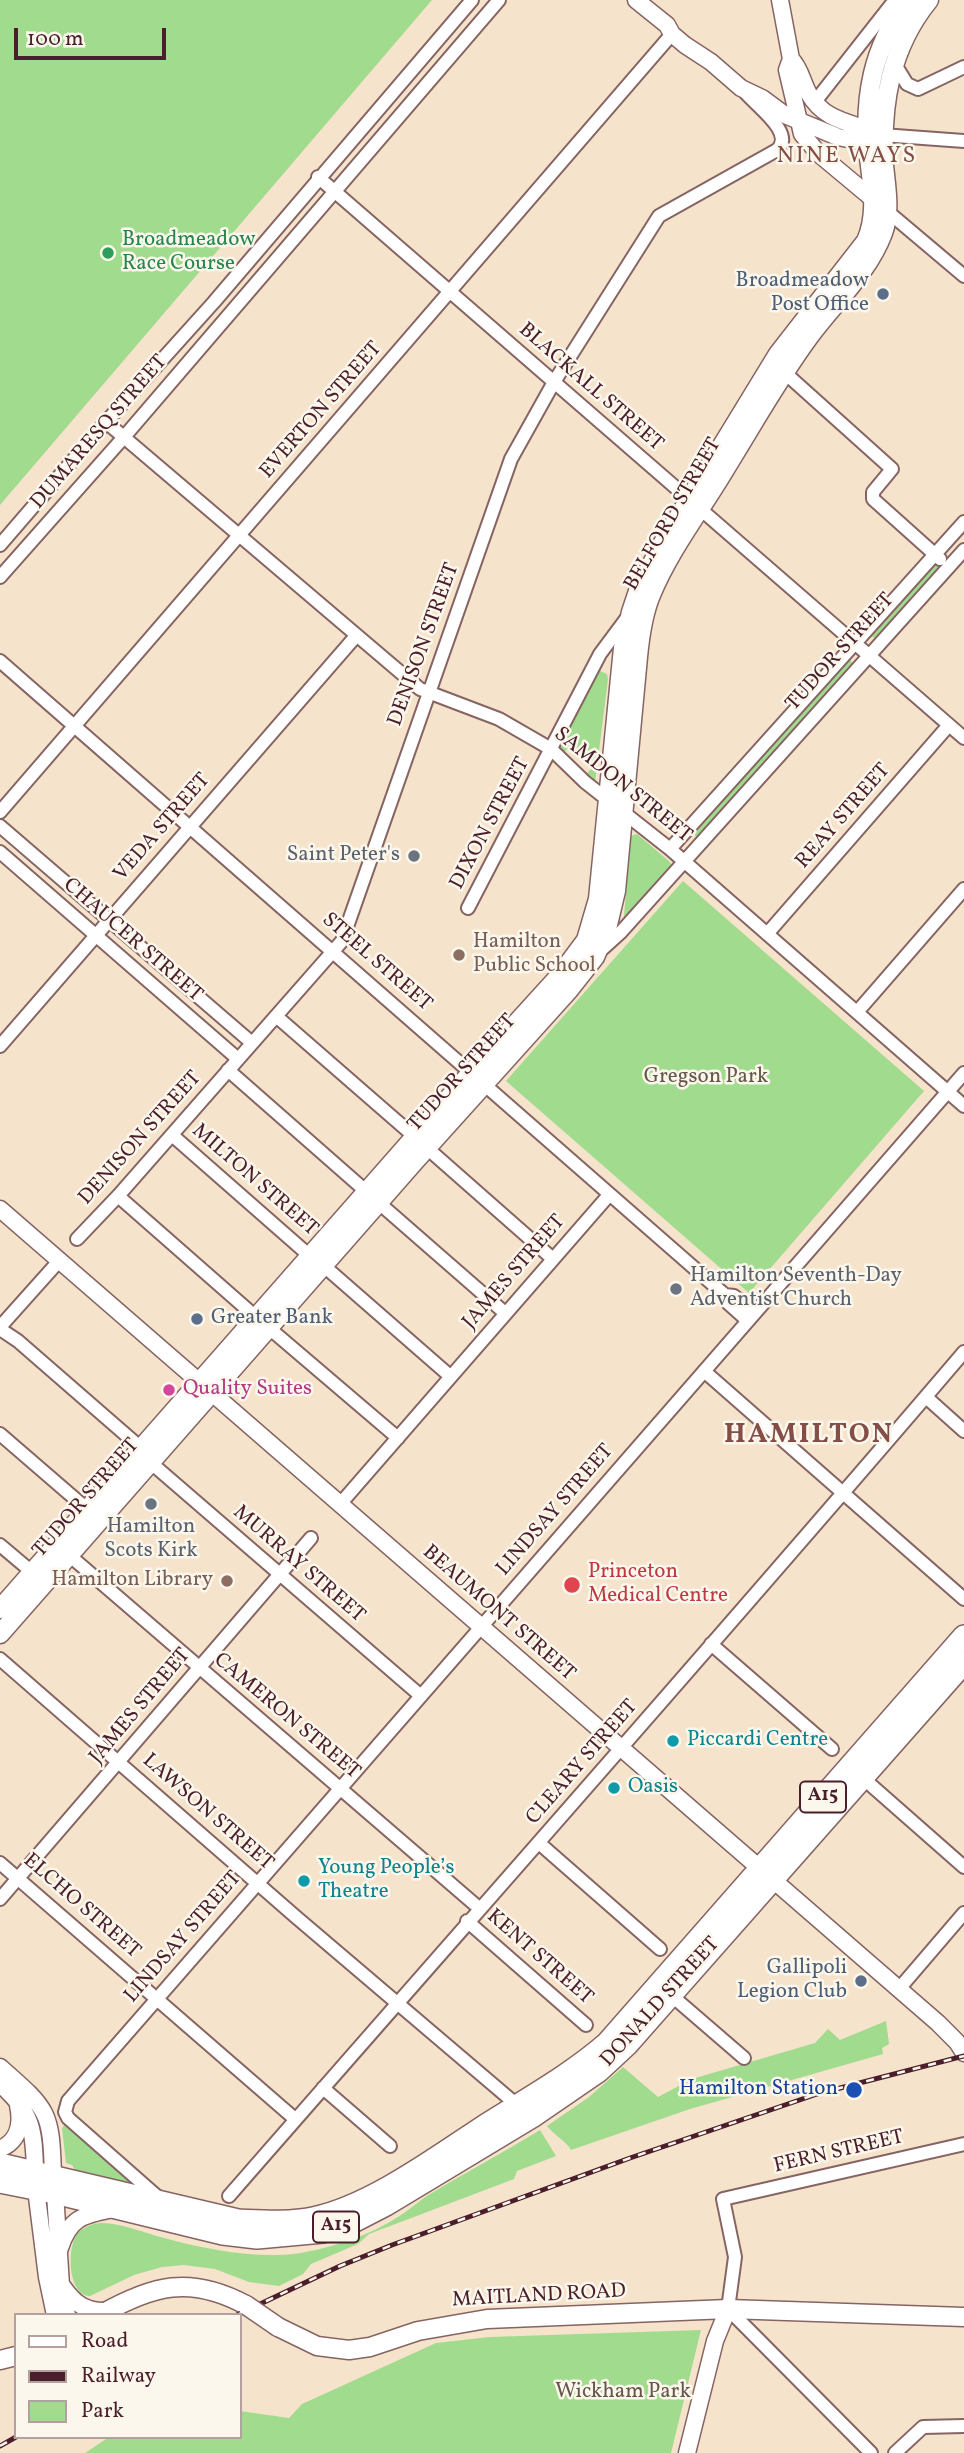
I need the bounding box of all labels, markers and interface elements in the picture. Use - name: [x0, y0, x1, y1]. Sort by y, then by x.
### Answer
- scale bar: [18, 14, 170, 58]
- text: 100 m: [27, 25, 84, 54]
- district label: NINE WAYS: [778, 144, 916, 172]
- place label: Broadmeadow Race Course: [122, 228, 255, 278]
- marker: Broadmeadow Race Course: [100, 245, 116, 261]
- place label: Broadmeadow Post Office: [736, 269, 869, 319]
- marker: Broadmeadow Post Office: [875, 286, 891, 302]
- street label: BLACKALL STREET: [512, 318, 668, 458]
- street label: EVERTON STREET: [256, 337, 388, 485]
- street label: DUMARESQ STREET: [26, 351, 174, 515]
- street label: BELFORD STREET: [620, 434, 728, 596]
- street label: DENISON STREET: [384, 560, 466, 730]
- street label: TUDOR STREET: [782, 589, 900, 717]
- street label: SAMDON STREET: [548, 723, 696, 849]
- street label: DIXON STREET: [446, 754, 536, 894]
- street label: REAY STREET: [791, 759, 897, 875]
- street label: VEDA STREET: [109, 769, 217, 887]
- place label: Saint Peter's: [287, 843, 400, 869]
- marker: Saint Peter's: [406, 848, 422, 864]
- street label: CHAUCER STREET: [57, 874, 207, 1008]
- street label: STEEL STREET: [316, 908, 436, 1018]
- place label: Hamilton Public School: [473, 930, 596, 980]
- marker: Hamilton Public School: [451, 947, 467, 963]
- street label: TUDOR STREET: [404, 1010, 522, 1138]
- park label: Gregson Park: [644, 1065, 768, 1091]
- street label: DENISON STREET: [74, 1067, 208, 1211]
- street label: MILTON STREET: [186, 1119, 322, 1243]
- street label: JAMES STREET: [458, 1211, 572, 1335]
- place label: Hamilton Seventh-Day Adventist Church: [690, 1264, 902, 1314]
- marker: Hamilton Seventh-Day Adventist Church: [668, 1281, 684, 1297]
- place label: Greater Bank: [211, 1306, 333, 1332]
- marker: Greater Bank: [189, 1311, 205, 1327]
- place label: Quality Suites: [183, 1377, 312, 1403]
- marker: Quality Suites: [161, 1382, 177, 1398]
- district label: HAMILTON: [725, 1420, 893, 1454]
- street label: TUDOR STREET: [28, 1434, 146, 1564]
- street label: LINDSAY STREET: [492, 1440, 620, 1582]
- marker: Hamilton Scots Kirk: [143, 1496, 159, 1512]
- street label: MURRAY STREET: [227, 1501, 369, 1629]
- place label: Hamilton Scots Kirk: [104, 1515, 198, 1565]
- street label: BEAUMONT STREET: [416, 1541, 580, 1687]
- place label: Princeton Medical Centre: [588, 1560, 728, 1610]
- place label: Hamilton Library: [51, 1568, 213, 1594]
- marker: Hamilton Library: [219, 1573, 235, 1589]
- marker: Princeton Medical Centre: [562, 1575, 582, 1595]
- street label: JAMES STREET: [85, 1644, 197, 1770]
- street label: CAMERON STREET: [208, 1648, 364, 1786]
- street label: CLEARY STREET: [522, 1695, 644, 1831]
- place label: Piccardi Centre: [687, 1728, 828, 1754]
- marker: Piccardi Centre: [665, 1733, 681, 1749]
- street label: LAWSON STREET: [136, 1749, 278, 1877]
- place label: Oasis: [628, 1775, 678, 1801]
- marker: Oasis: [606, 1780, 622, 1796]
- road number: A15: [800, 1782, 846, 1812]
- street label: ELCHO STREET: [17, 1849, 145, 1965]
- place label: Young People’s Theatre: [318, 1856, 454, 1906]
- street label: LINDSAY STREET: [120, 1867, 248, 2009]
- marker: Young People’s Theatre: [296, 1873, 312, 1889]
- street label: KENT STREET: [481, 1905, 597, 2011]
- street label: DONALD STREET: [596, 1933, 726, 2073]
- place label: Gallipoli Legion Club: [737, 1956, 847, 2006]
- marker: Gallipoli Legion Club: [853, 1973, 869, 1989]
- place label: Hamilton Station: [679, 2077, 838, 2103]
- marker: Hamilton Station: [844, 2080, 864, 2100]
- street label: FERN STREET: [772, 2126, 906, 2180]
- road number: A15: [313, 2212, 359, 2242]
- street label: MAITLAND ROAD: [451, 2280, 627, 2314]
- legend: [14, 2313, 242, 2439]
- text: Road: [81, 2327, 128, 2356]
- text: Railway: [81, 2362, 156, 2391]
- park label: Wickham Park: [555, 2380, 691, 2406]
- text: Park: [81, 2397, 124, 2426]

